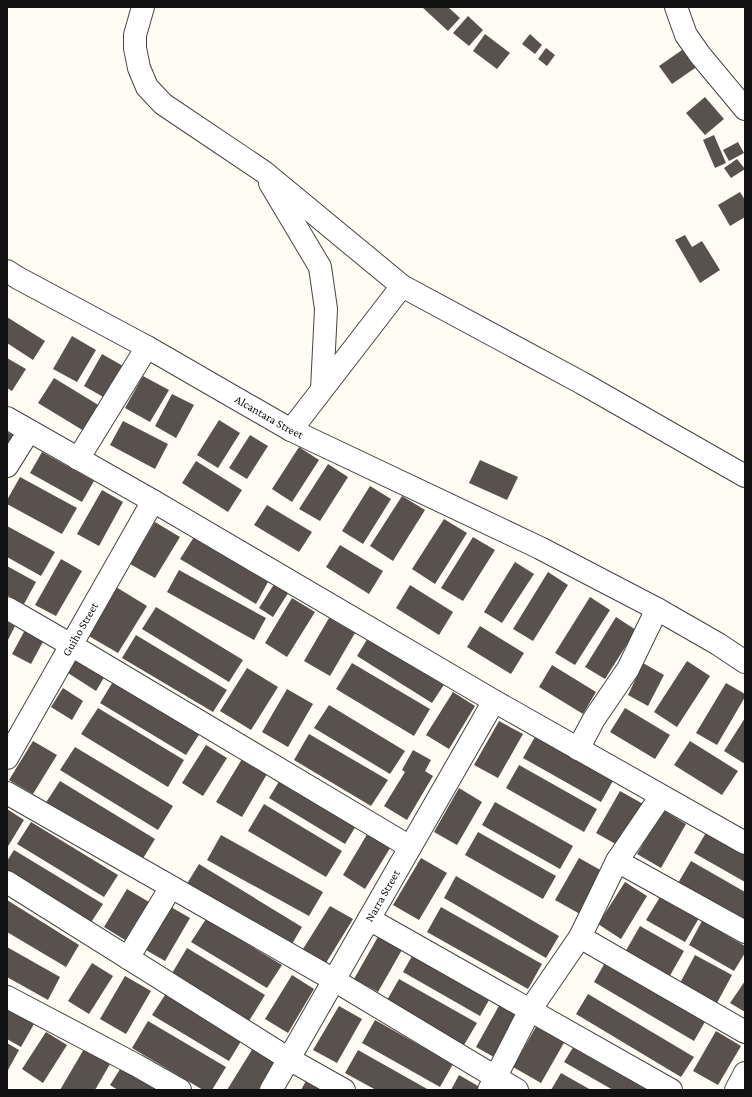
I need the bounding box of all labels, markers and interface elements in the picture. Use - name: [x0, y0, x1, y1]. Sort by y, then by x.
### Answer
- street label: Alcantara Street: [232, 392, 306, 442]
- street label: Guiho Street: [59, 599, 101, 659]
- street label: Narra Street: [362, 866, 403, 924]

